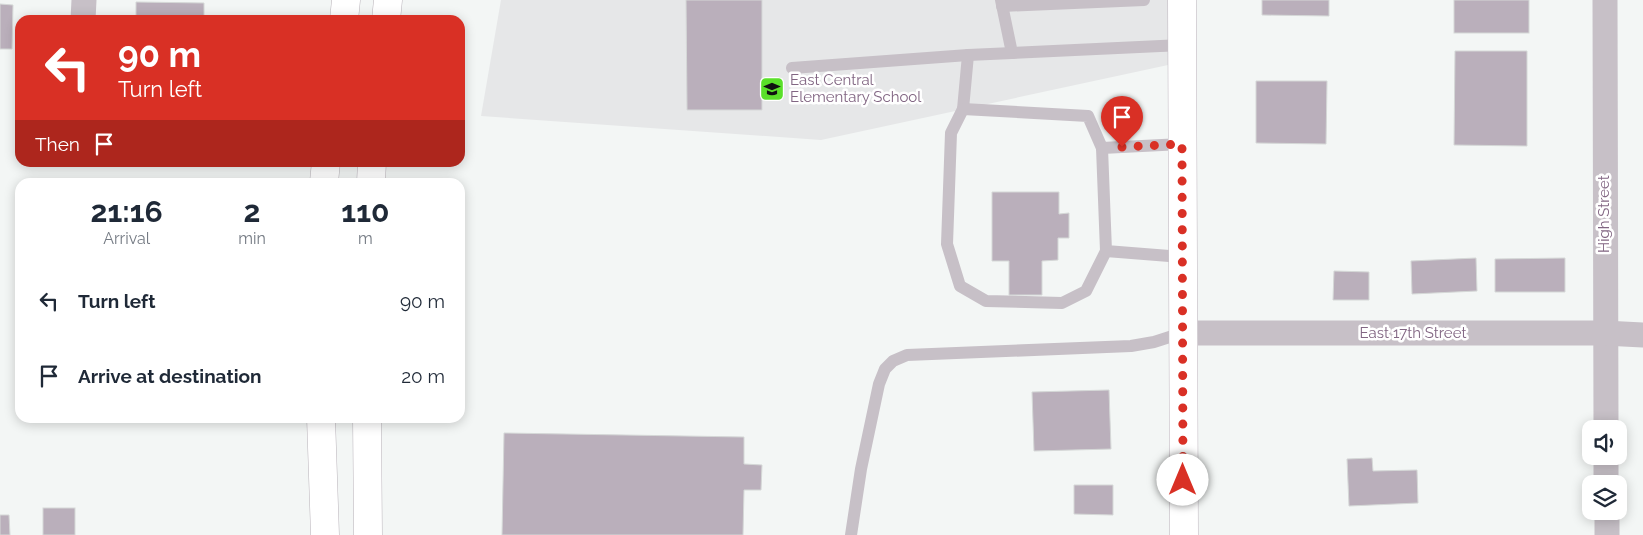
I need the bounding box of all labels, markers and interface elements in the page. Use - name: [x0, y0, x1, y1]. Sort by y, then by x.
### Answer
- text: 90 m: [118, 34, 201, 75]
- icon: left: [35, 35, 100, 100]
- place label: East Central Elementary School: [790, 71, 922, 106]
- text: Turn left: [118, 76, 202, 102]
- school or university icon: East Central Elementary School: [759, 76, 785, 102]
- pin: [1101, 96, 1143, 147]
- icon: arrive: [1108, 103, 1136, 131]
- icon: arrive: [90, 130, 118, 158]
- text: Then: [35, 133, 80, 155]
- street label: High Street: [1595, 175, 1613, 253]
- text: 21:16: [91, 194, 163, 229]
- text: 2: [244, 194, 261, 229]
- text: 110: [341, 194, 389, 229]
- text: Arrival: [103, 229, 150, 248]
- text: min: [238, 229, 266, 248]
- text: m: [358, 229, 373, 248]
- icon: left: [35, 287, 63, 315]
- text: Turn left: [78, 290, 155, 312]
- text: 90 m: [400, 290, 445, 312]
- street label: East 17th Street: [1360, 324, 1466, 342]
- icon: arrive: [35, 362, 63, 390]
- text: Arrive at destination: [78, 365, 262, 387]
- text: 20 m: [401, 365, 445, 387]
- map controls: [1582, 420, 1627, 520]
- button: sound: [1582, 420, 1627, 465]
- position arrow: [1156, 453, 1208, 505]
- button: layers: [1582, 475, 1627, 520]

